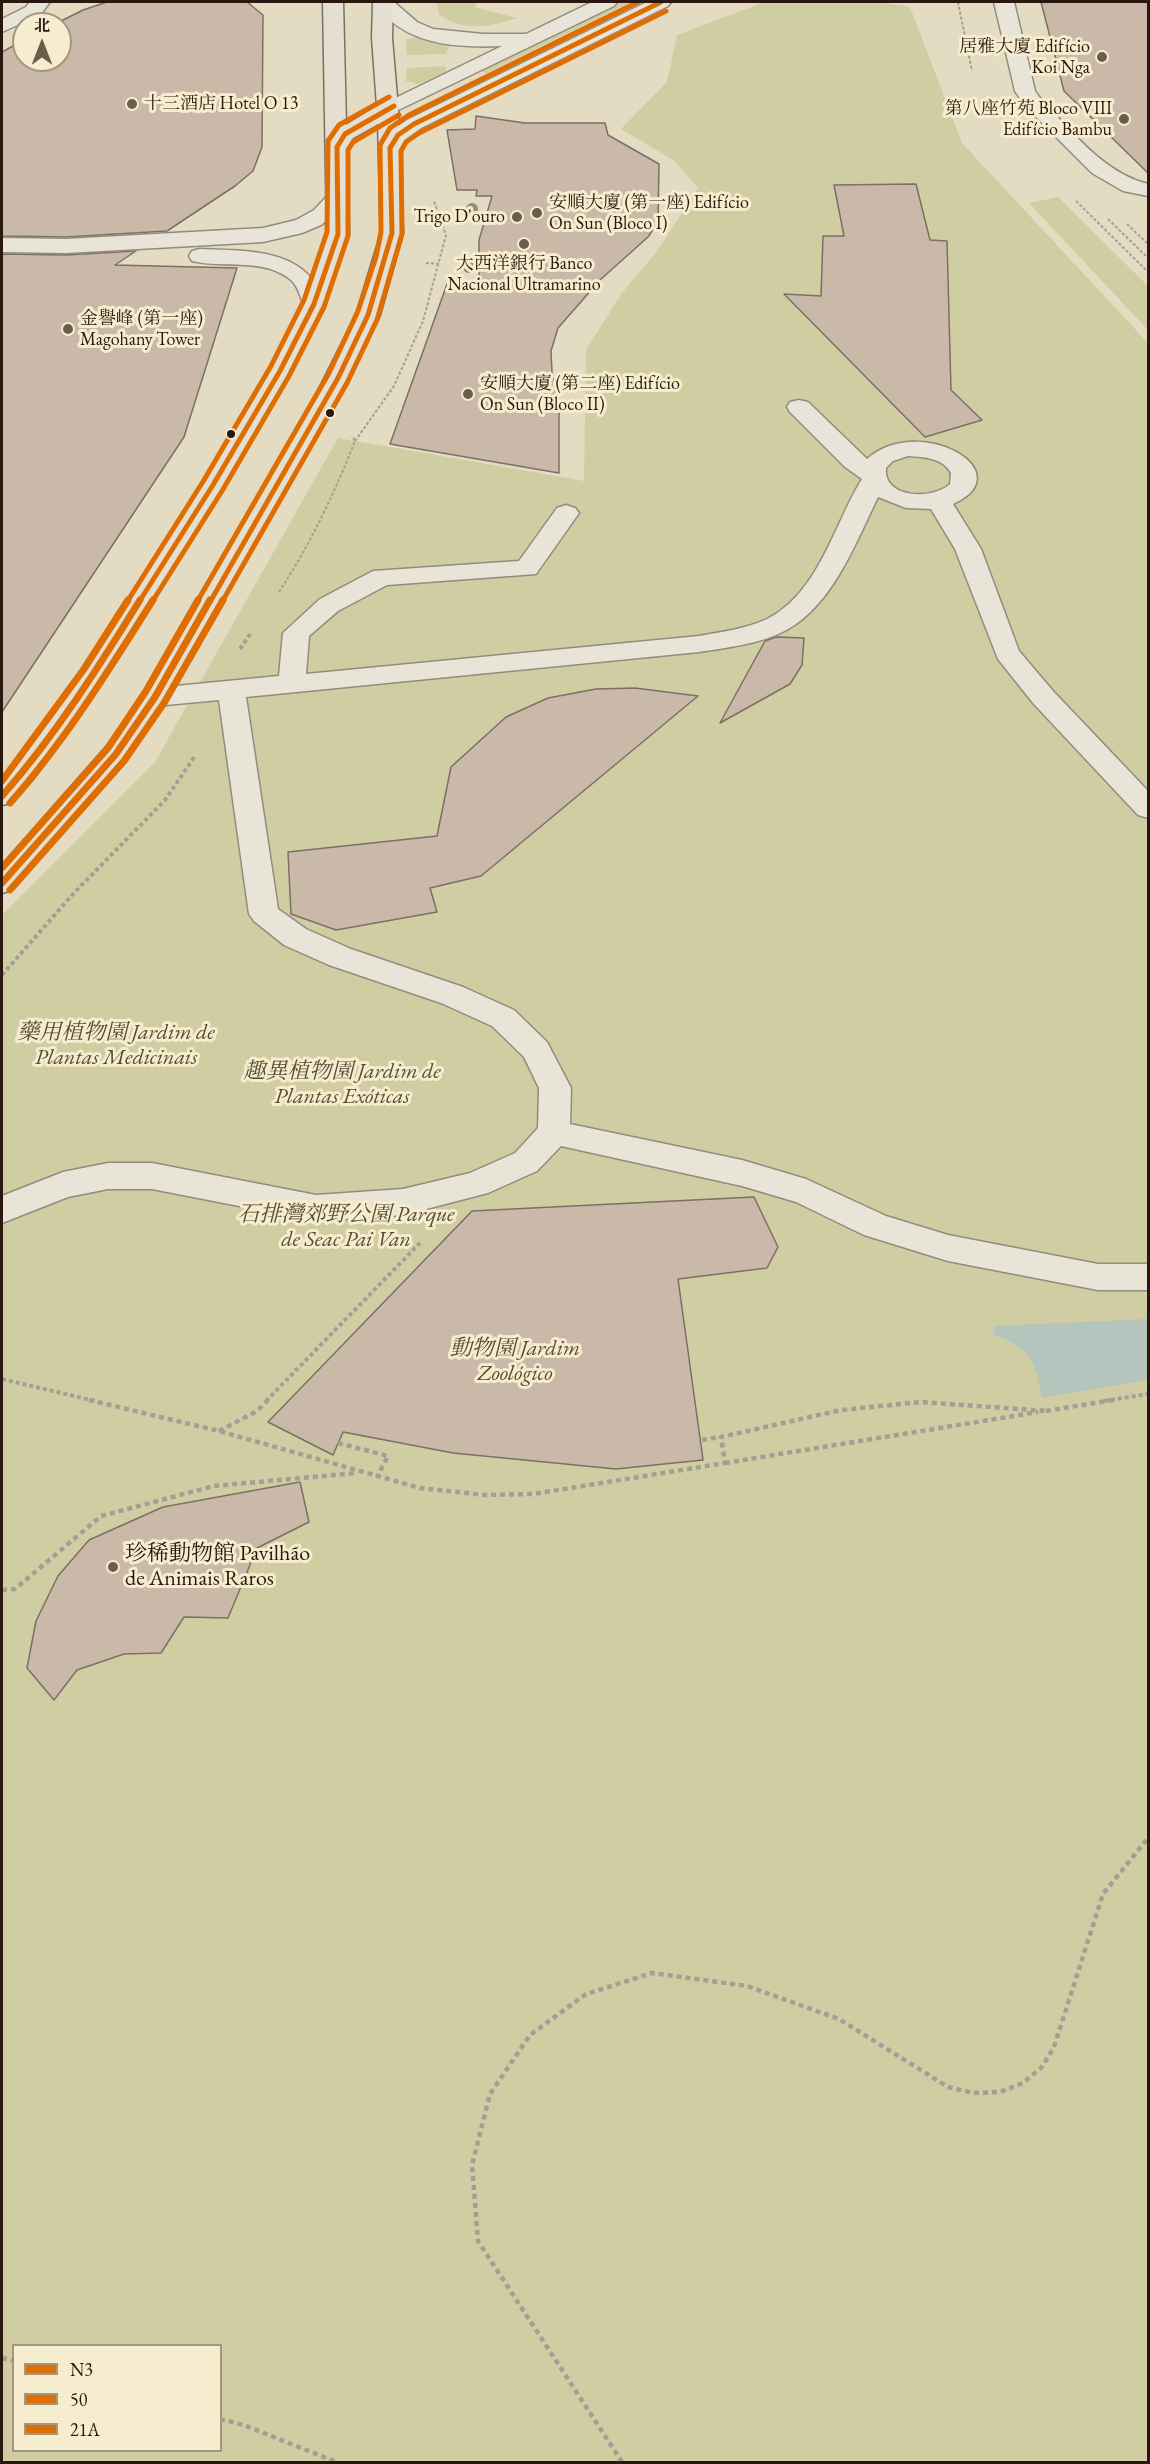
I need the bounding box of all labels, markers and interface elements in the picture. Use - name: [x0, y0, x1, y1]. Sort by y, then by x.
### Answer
- north arrow: [12, 12, 72, 72]
- text: 北: [34, 15, 50, 36]
- place label: 居雅大廈 Edifício Koi Nga: [959, 36, 1090, 78]
- marker: 居雅大廈 Edifício Koi Nga: [1095, 50, 1109, 64]
- place label: 十三酒店 Hotel O 13: [144, 93, 298, 115]
- marker: 十三酒店 Hotel O 13: [125, 97, 139, 111]
- place label: 第八座竹苑 Bloco VIII Edifício Bambu: [945, 98, 1112, 140]
- marker: 第八座竹苑 Bloco VIII Edifício Bambu: [1117, 112, 1131, 126]
- place label: 安順大廈 (第一座) Edifício On Sun (Bloco I): [549, 192, 749, 234]
- place label: Trigo D'ouro: [413, 206, 505, 228]
- marker: 安順大廈 (第一座) Edifício On Sun (Bloco I): [530, 206, 544, 220]
- marker: Trigo D'ouro: [510, 210, 524, 224]
- marker: 大西洋銀行 Banco Nacional Ultramarino: [517, 237, 531, 251]
- place label: 大西洋銀行 Banco Nacional Ultramarino: [447, 253, 601, 296]
- place label: 金譽峰 (第一座) Magohany Tower: [80, 308, 203, 350]
- marker: 金譽峰 (第一座) Magohany Tower: [61, 322, 75, 336]
- place label: 安順大廈 (第二座) Edifício On Sun (Bloco II): [480, 373, 680, 416]
- marker: 安順大廈 (第二座) Edifício On Sun (Bloco II): [461, 387, 475, 401]
- unlabelled marker: [324, 407, 336, 419]
- unlabelled marker: [225, 428, 237, 440]
- park label: 藥用植物園 Jardim de Plantas Medicinais: [17, 1020, 215, 1072]
- park label: 趣異植物園 Jardim de Plantas Exóticas: [243, 1059, 441, 1110]
- park label: 石排灣郊野公園 Parque de Seac Pai Van: [237, 1202, 455, 1254]
- park label: 動物園 Jardim Zoológico: [450, 1336, 580, 1388]
- place label: 珍稀動物館 Pavilhão de Animais Raros: [125, 1541, 310, 1592]
- marker: 珍稀動物館 Pavilhão de Animais Raros: [106, 1560, 120, 1574]
- legend: [12, 2344, 222, 2452]
- text: N3: [70, 2358, 93, 2381]
- text: 50: [70, 2388, 87, 2411]
- text: 21A: [70, 2418, 100, 2441]

